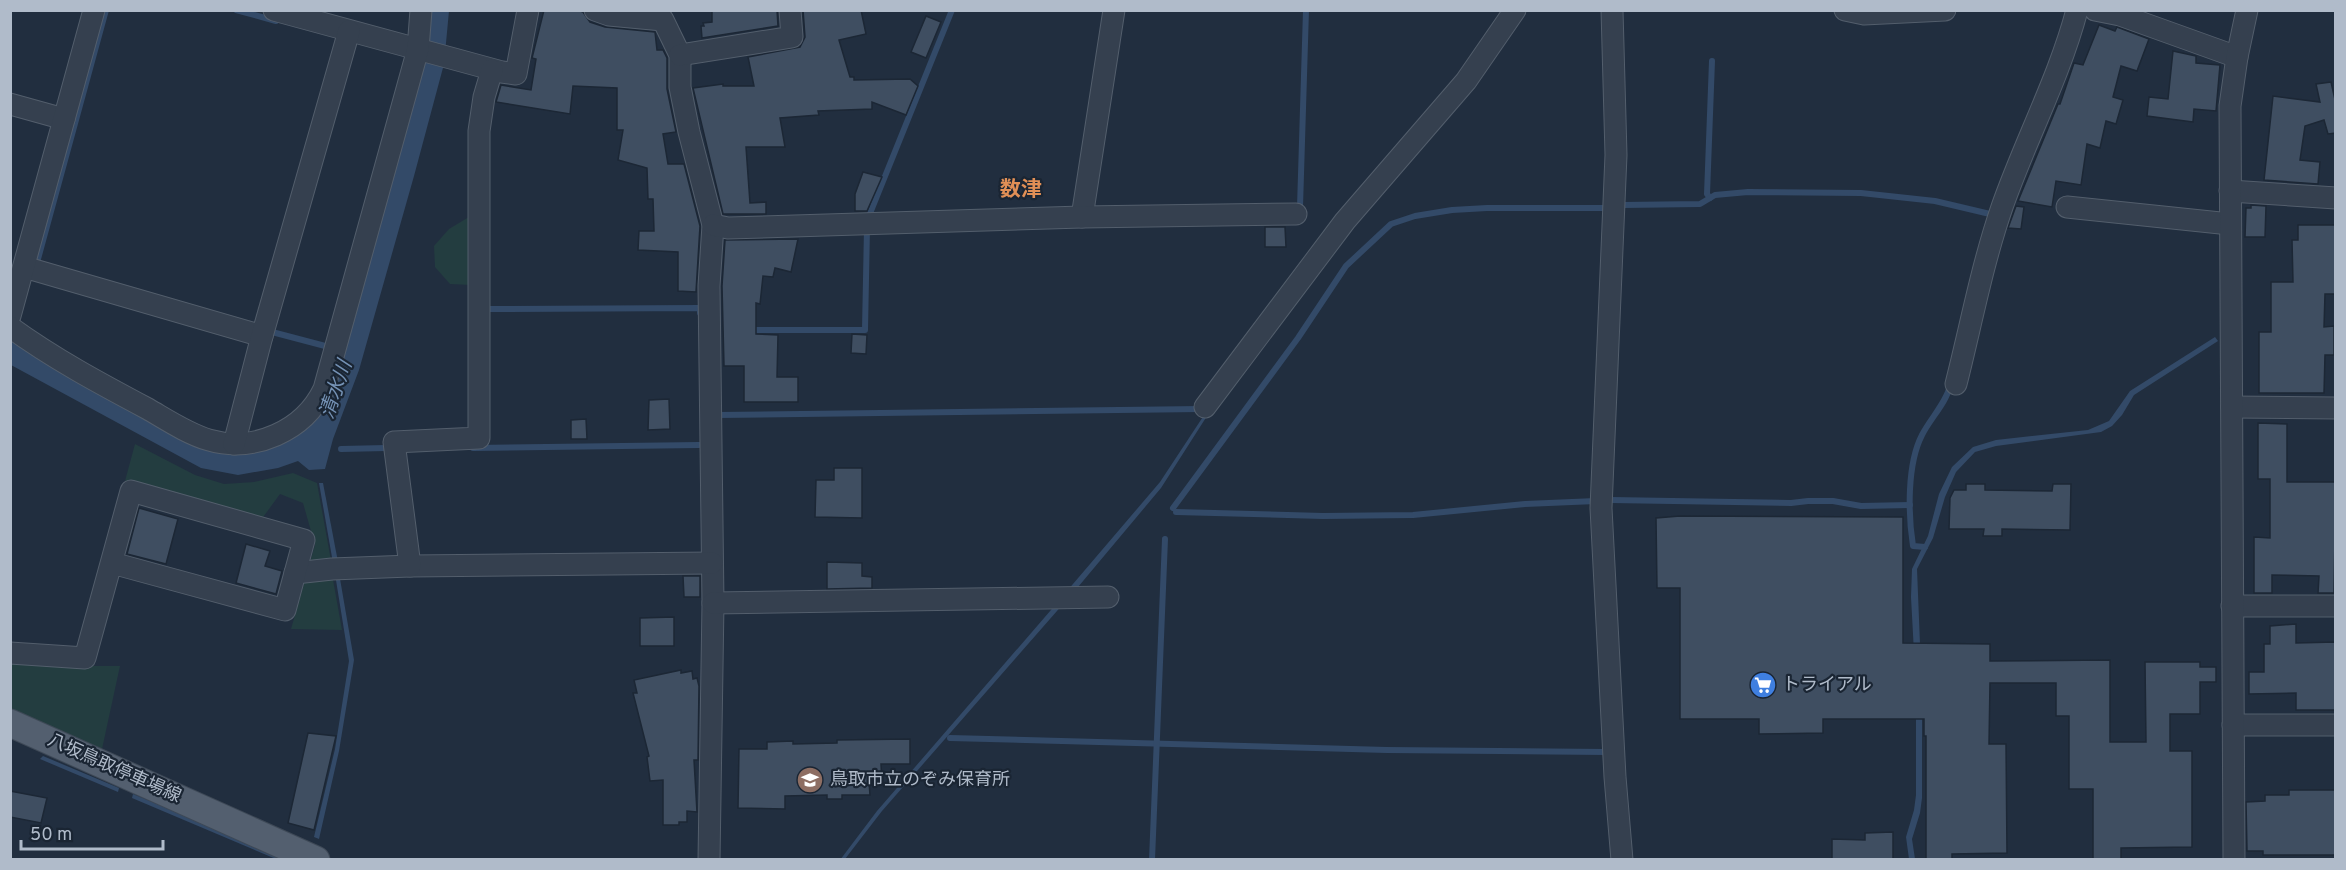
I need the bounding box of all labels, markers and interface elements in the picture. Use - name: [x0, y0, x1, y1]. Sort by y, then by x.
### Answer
- district label: 数津: [1000, 177, 1042, 204]
- water label: 清水川: [315, 356, 360, 423]
- supermarket icon: トライアル: [1748, 670, 1778, 700]
- place label: トライアル: [1782, 674, 1872, 697]
- street label: 八坂鳥取停車場線: [44, 729, 184, 809]
- school or university icon: 鳥取市立のぞみ保育所: [795, 765, 825, 795]
- place label: 鳥取市立のぞみ保育所: [830, 769, 1010, 792]
- scale bar: [21, 813, 164, 851]
- text: 50 m: [30, 824, 72, 847]

